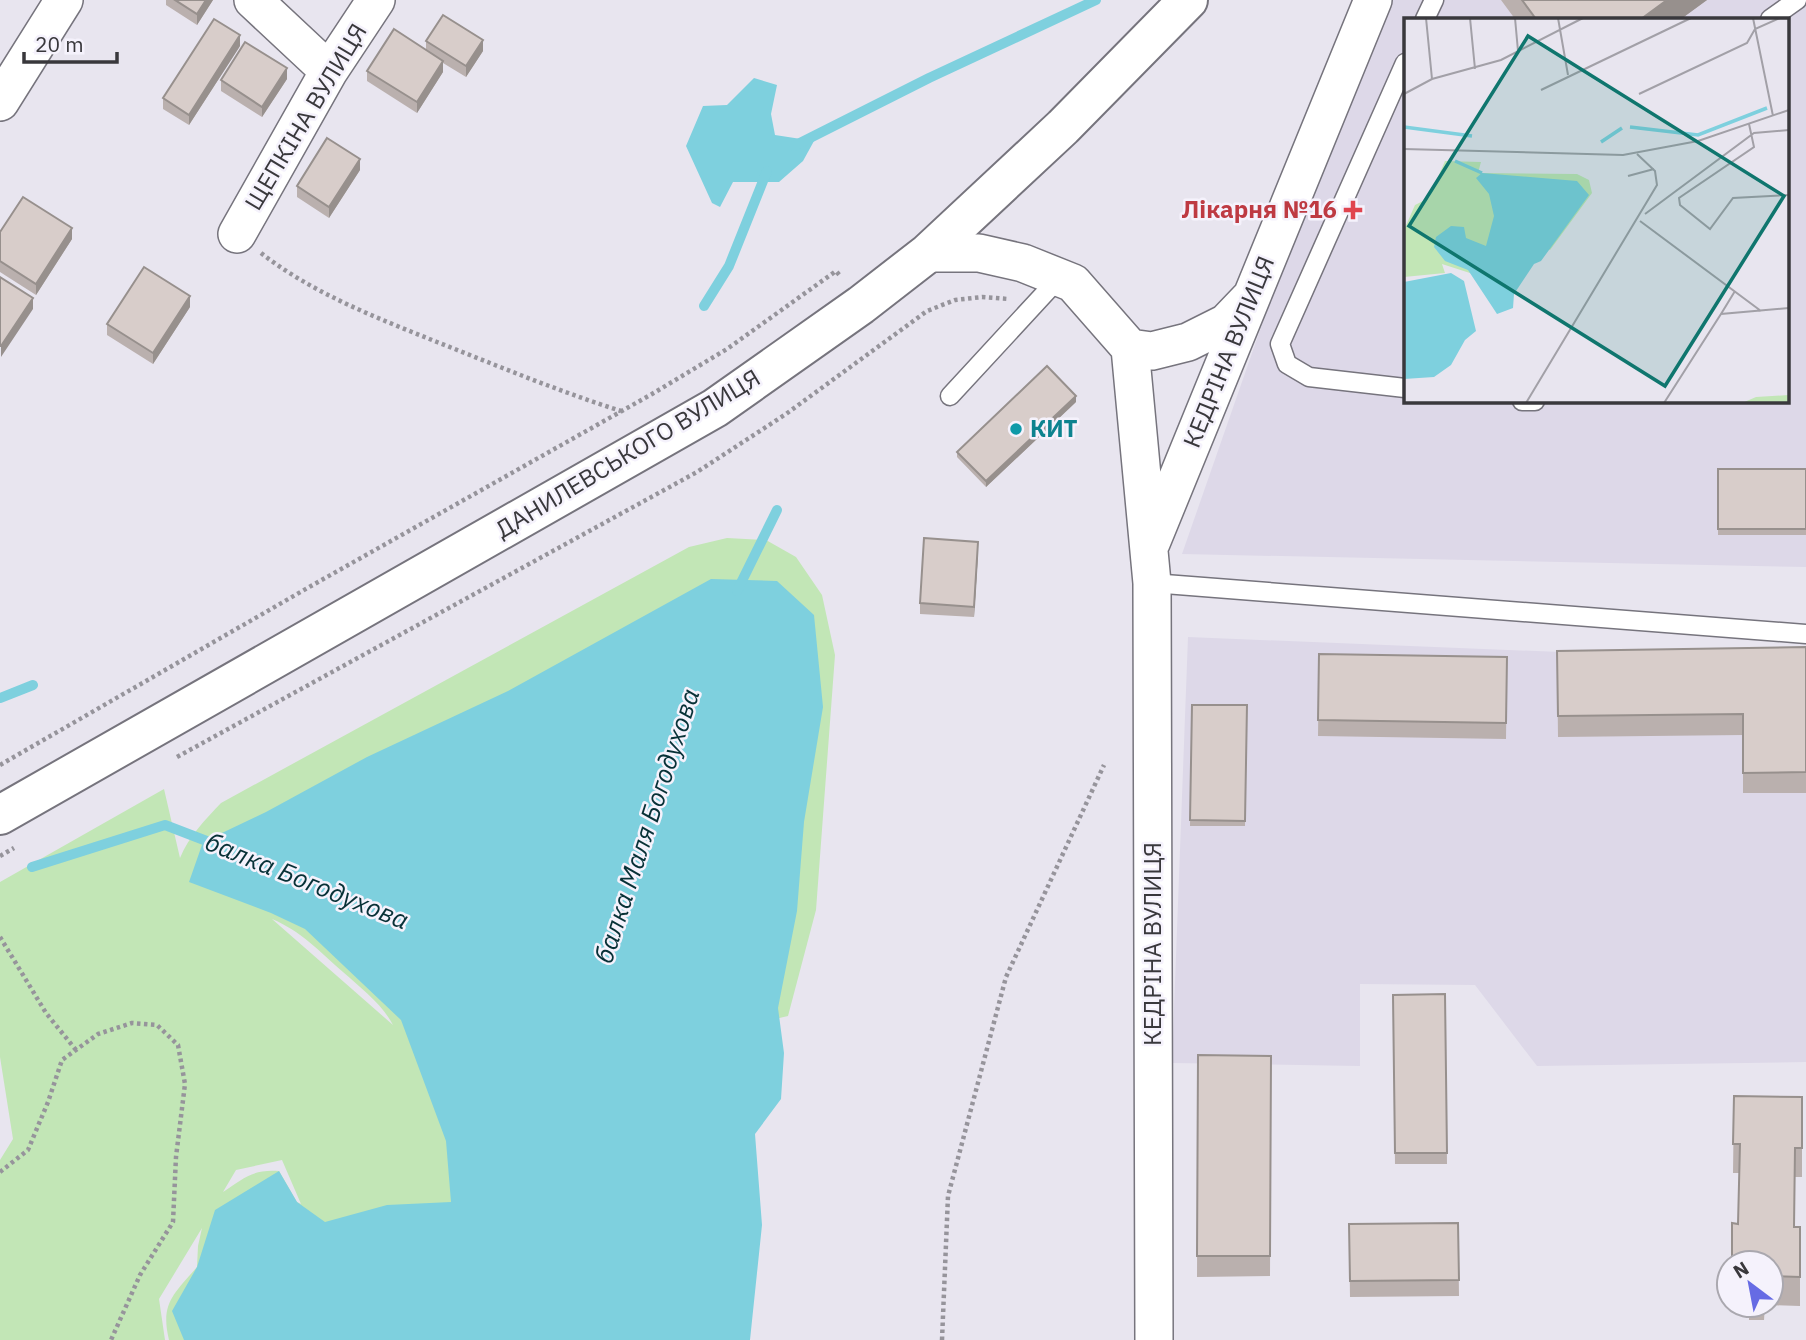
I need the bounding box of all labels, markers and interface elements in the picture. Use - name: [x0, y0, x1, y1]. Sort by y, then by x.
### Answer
- street label: ЩЕПКІНА ВУЛИЦЯ: [237, 17, 374, 216]
- inset map: [1404, 18, 1788, 402]
- scale bar: [24, 21, 117, 65]
- text: 20 m: [35, 30, 84, 58]
- place label: Лікарня №16: [1182, 193, 1337, 225]
- marker: Лікарня №16: [1343, 200, 1363, 220]
- street label: КЕДРІНА ВУЛИЦЯ: [1175, 251, 1281, 452]
- street label: ДАНИЛЕВСЬКОГО ВУЛИЦЯ: [489, 361, 766, 545]
- place label: КИТ: [1030, 412, 1078, 444]
- marker: КИТ: [1008, 421, 1024, 437]
- water label: балка Маля Богодухова: [586, 684, 707, 967]
- water label: балка Богодухова: [201, 824, 414, 936]
- street label: КЕДРІНА ВУЛИЦЯ: [1136, 842, 1168, 1046]
- north arrow: [1715, 1249, 1785, 1319]
- text: N: [1729, 1256, 1753, 1283]

